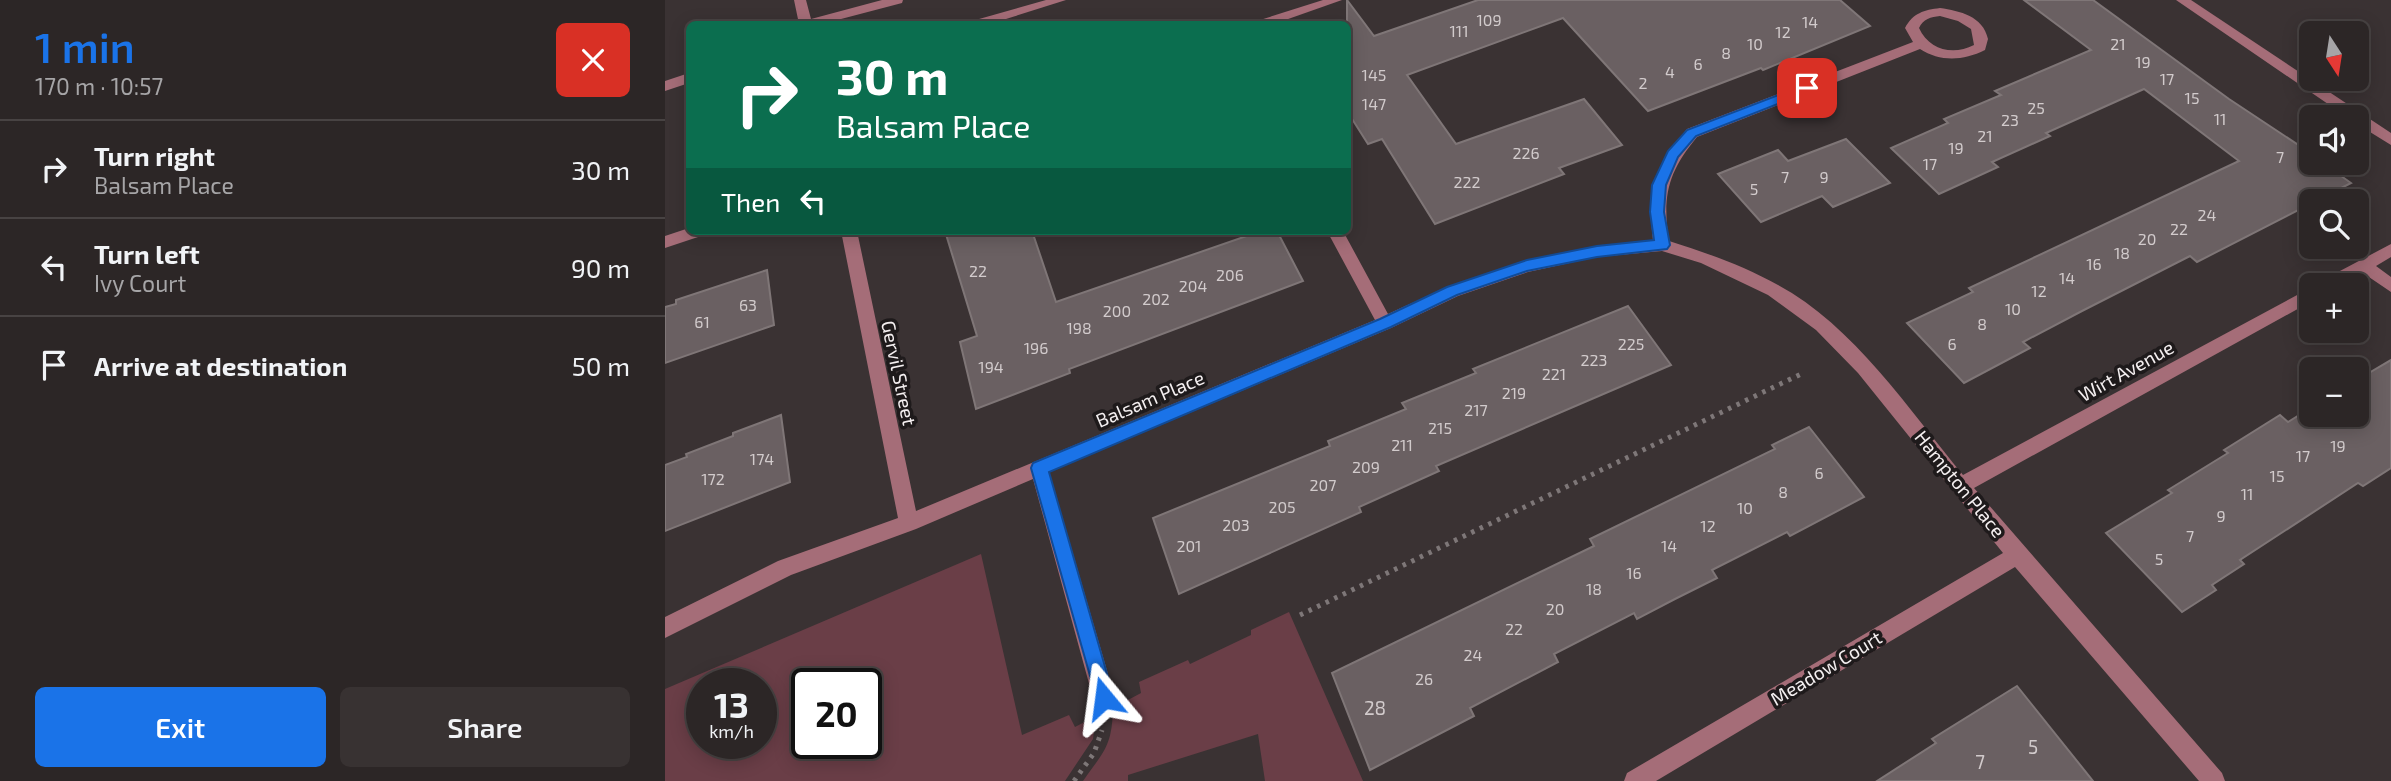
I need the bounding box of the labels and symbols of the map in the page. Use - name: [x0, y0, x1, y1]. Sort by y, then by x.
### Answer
- house number: 109: [1476, 10, 1502, 29]
- house number: 14: [1802, 12, 1818, 31]
- house number: 111: [1449, 21, 1469, 40]
- north arrow: [2299, 21, 2369, 91]
- house number: 12: [1775, 22, 1791, 41]
- house number: 10: [1747, 34, 1763, 53]
- house number: 21: [2110, 34, 2126, 53]
- house number: 8: [1721, 43, 1731, 62]
- house number: 19: [2135, 52, 2151, 71]
- house number: 6: [1693, 54, 1703, 73]
- pin: [1777, 58, 1837, 118]
- house number: 4: [1665, 62, 1675, 81]
- house number: 145: [1362, 65, 1386, 84]
- house number: 17: [2160, 69, 2174, 88]
- house number: 2: [1639, 73, 1648, 92]
- house number: 15: [2185, 88, 2199, 107]
- house number: 147: [1362, 94, 1386, 113]
- house number: 25: [2027, 98, 2045, 117]
- house number: 11: [2214, 109, 2226, 128]
- house number: 23: [2001, 110, 2019, 129]
- house number: 21: [1977, 126, 1993, 145]
- house number: 19: [1948, 138, 1964, 157]
- house number: 226: [1512, 143, 1540, 162]
- house number: 7: [2276, 147, 2284, 166]
- house number: 17: [1923, 154, 1937, 173]
- house number: 7: [1781, 167, 1789, 186]
- house number: 9: [1819, 167, 1829, 186]
- house number: 222: [1454, 172, 1480, 191]
- house number: 5: [1750, 179, 1758, 198]
- house number: 24: [2198, 205, 2217, 224]
- house number: 22: [2170, 219, 2188, 238]
- house number: 20: [2138, 229, 2156, 248]
- house number: 18: [2114, 243, 2130, 262]
- house number: 16: [2086, 254, 2102, 273]
- house number: 22: [969, 261, 987, 280]
- house number: 206: [1216, 265, 1244, 284]
- house number: 14: [2059, 268, 2075, 287]
- house number: 204: [1179, 276, 1207, 295]
- house number: 12: [2031, 281, 2047, 300]
- house number: 202: [1142, 289, 1170, 308]
- house number: 63: [739, 295, 757, 314]
- house number: 10: [2005, 299, 2021, 318]
- house number: 200: [1103, 301, 1131, 320]
- house number: 61: [694, 312, 710, 331]
- house number: 8: [1977, 314, 1987, 333]
- street label: Gervil Street: [877, 318, 922, 427]
- house number: 198: [1066, 318, 1092, 337]
- house number: 225: [1618, 334, 1644, 353]
- house number: 6: [1947, 334, 1957, 353]
- street label: Wirt Avenue: [2074, 335, 2177, 406]
- house number: 196: [1024, 338, 1048, 357]
- house number: 223: [1581, 350, 1607, 369]
- house number: 194: [978, 357, 1004, 376]
- house number: 221: [1542, 364, 1566, 383]
- street label: Balsam Place: [1092, 365, 1207, 432]
- house number: 219: [1502, 383, 1526, 402]
- house number: 217: [1464, 400, 1488, 419]
- house number: 215: [1428, 418, 1452, 437]
- street label: Hampton Place: [1910, 426, 2010, 542]
- house number: 211: [1391, 435, 1413, 454]
- house number: 19: [2330, 436, 2346, 455]
- house number: 17: [2296, 446, 2310, 465]
- house number: 174: [750, 449, 774, 468]
- house number: 209: [1352, 457, 1380, 476]
- house number: 6: [1814, 463, 1824, 482]
- house number: 15: [2270, 466, 2284, 485]
- house number: 172: [701, 469, 725, 488]
- house number: 207: [1310, 475, 1336, 494]
- house number: 8: [1778, 482, 1788, 501]
- house number: 11: [2241, 484, 2253, 503]
- house number: 205: [1268, 497, 1296, 516]
- house number: 10: [1737, 498, 1753, 517]
- house number: 9: [2216, 506, 2226, 525]
- house number: 203: [1222, 515, 1250, 534]
- house number: 12: [1700, 516, 1716, 535]
- house number: 7: [2186, 526, 2194, 545]
- house number: 201: [1176, 536, 1202, 555]
- house number: 14: [1661, 536, 1677, 555]
- house number: 5: [2155, 549, 2163, 568]
- house number: 16: [1626, 563, 1642, 582]
- house number: 18: [1586, 579, 1602, 598]
- house number: 20: [1546, 599, 1564, 618]
- house number: 22: [1505, 619, 1523, 638]
- street label: Meadow Court: [1766, 625, 1886, 710]
- house number: 24: [1464, 645, 1483, 664]
- position arrow: [1067, 661, 1141, 735]
- speed limit sign: 20: [791, 668, 882, 759]
- house number: 26: [1415, 669, 1433, 688]
- house number: 28: [1364, 696, 1386, 719]
- house number: 5: [2028, 735, 2038, 758]
- house number: 7: [1975, 750, 1985, 773]

